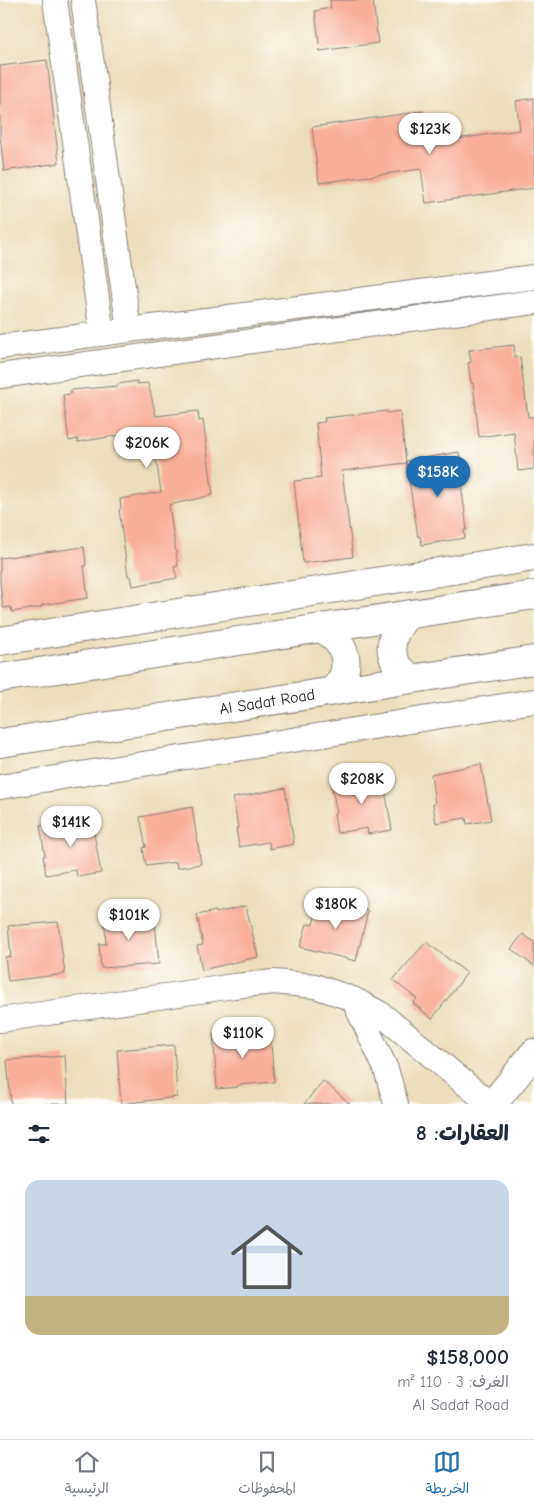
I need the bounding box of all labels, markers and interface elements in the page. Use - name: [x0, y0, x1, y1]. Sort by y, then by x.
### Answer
- pin: $123K: [395, 112, 465, 155]
- text: $123K: [410, 120, 450, 138]
- pin: $206K: [112, 426, 182, 469]
- text: $206K: [125, 434, 169, 452]
- pin: $158K: [403, 456, 473, 498]
- text: $158K: [417, 463, 459, 481]
- street label: Al Sadat Road: [218, 686, 316, 718]
- pin: $208K: [327, 762, 397, 805]
- text: $208K: [340, 770, 384, 788]
- pin: $141K: [36, 806, 106, 848]
- text: $141K: [52, 813, 90, 831]
- pin: $180K: [301, 888, 371, 930]
- text: $180K: [315, 895, 357, 913]
- pin: $101K: [94, 898, 164, 941]
- text: $101K: [109, 906, 149, 924]
- pin: $110K: [208, 1016, 278, 1059]
- text: $110K: [223, 1024, 263, 1042]
- icon: filters: [25, 1120, 53, 1148]
- text: العقارات: 8: [416, 1121, 509, 1145]
- icon: home: [222, 1212, 312, 1302]
- text: $158,000: [426, 1345, 509, 1369]
- text: الغرف: 3 · 110 m²: [397, 1373, 509, 1391]
- text: Al Sadat Road: [413, 1396, 509, 1414]
- tab: الرئيسية: [65, 1448, 109, 1501]
- tab: المحفوظات: [238, 1448, 296, 1501]
- tab: الخريطة: [426, 1448, 469, 1501]

